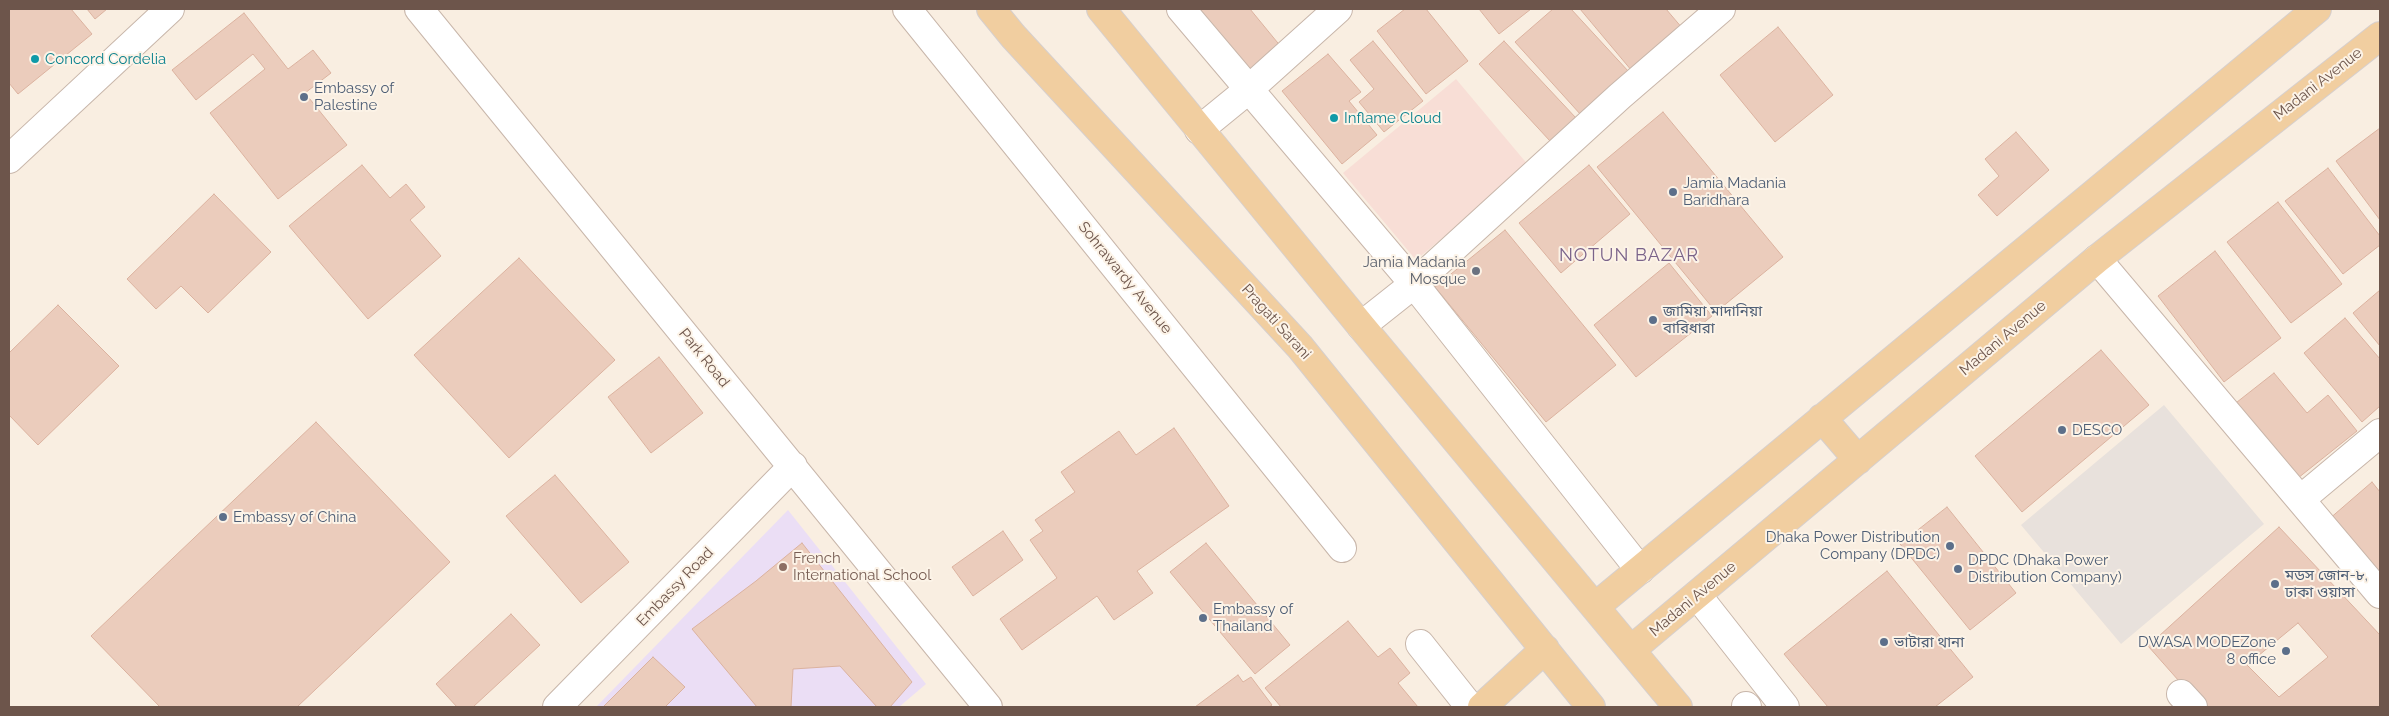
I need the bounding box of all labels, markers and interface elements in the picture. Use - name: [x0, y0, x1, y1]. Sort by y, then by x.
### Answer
- street label: Madani Avenue: [2270, 44, 2366, 124]
- place label: Concord Cordelia: [45, 50, 166, 68]
- marker: Concord Cordelia: [29, 53, 41, 65]
- place label: Embassy of Palestine: [314, 79, 394, 114]
- marker: Embassy of Palestine: [298, 91, 310, 103]
- place label: Inflame Cloud: [1344, 109, 1441, 127]
- marker: Inflame Cloud: [1328, 112, 1340, 124]
- place label: Jamia Madania Baridhara: [1683, 174, 1786, 209]
- marker: Jamia Madania Baridhara: [1667, 186, 1679, 198]
- street label: Sohrawardy Avenue: [1074, 218, 1176, 338]
- district label: NOTUN BAZAR: [1558, 245, 1700, 267]
- place label: Jamia Madania Mosque: [1363, 253, 1466, 288]
- marker: Jamia Madania Mosque: [1470, 265, 1482, 277]
- street label: Pragati Sarani: [1238, 281, 1314, 363]
- street label: Madani Avenue: [1956, 297, 2050, 379]
- place label: জামিয়া মাদানিয়া বারিধারা: [1663, 302, 1762, 337]
- marker: জামিয়া মাদানিয়া বারিধারা: [1647, 314, 1659, 326]
- street label: Park Road: [675, 325, 733, 391]
- place label: DESCO: [2072, 421, 2122, 439]
- marker: DESCO: [2056, 424, 2068, 436]
- place label: Embassy of China: [233, 508, 356, 526]
- marker: Embassy of China: [217, 511, 229, 523]
- place label: Dhaka Power Distribution Company (DPDC): [1766, 528, 1940, 563]
- marker: Dhaka Power Distribution Company (DPDC): [1944, 540, 1956, 552]
- street label: Embassy Road: [633, 544, 717, 630]
- place label: French International School: [793, 549, 931, 584]
- place label: DPDC (Dhaka Power Distribution Company): [1968, 551, 2122, 586]
- street label: Madani Avenue: [1646, 558, 1740, 640]
- marker: French International School: [777, 561, 789, 573]
- marker: DPDC (Dhaka Power Distribution Company): [1952, 563, 1964, 575]
- place label: মডস জোন-৮, ঢাকা ওয়াসা: [2285, 566, 2368, 601]
- marker: মডস জোন-৮, ঢাকা ওয়াসা: [2269, 578, 2281, 590]
- place label: Embassy of Thailand: [1213, 600, 1293, 635]
- marker: Embassy of Thailand: [1197, 612, 1209, 624]
- place label: ভাটারা থানা: [1894, 633, 1964, 651]
- place label: DWASA MODEZone 8 office: [2138, 633, 2276, 668]
- marker: ভাটারা থানা: [1878, 636, 1890, 648]
- marker: DWASA MODEZone 8 office: [2280, 645, 2292, 657]

